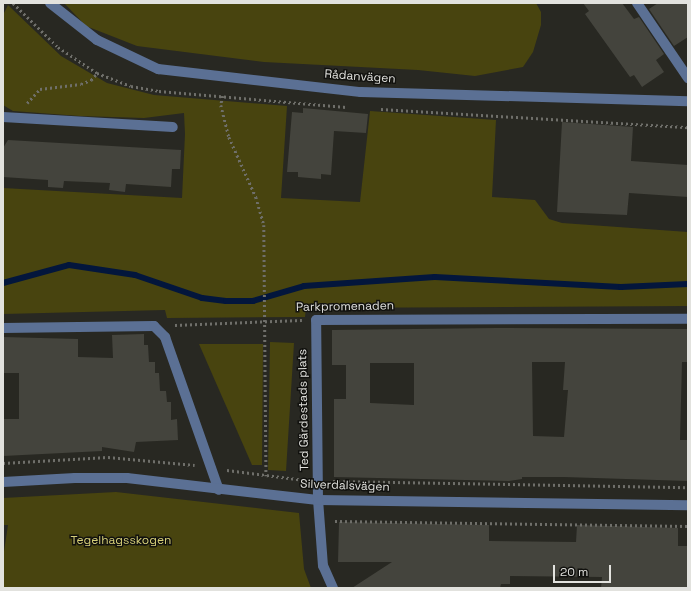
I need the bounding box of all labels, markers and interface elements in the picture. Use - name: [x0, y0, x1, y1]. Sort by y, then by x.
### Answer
- street label: Rådanvägen: [324, 67, 396, 87]
- street label: Parkpromenaden: [296, 299, 394, 315]
- street label: Ted Gärdestads plats: [296, 349, 312, 471]
- street label: Silverdalsvägen: [300, 477, 390, 495]
- park label: Tegelhagsskogen: [71, 534, 171, 548]
- scale bar: [555, 557, 613, 583]
- text: 20 m: [560, 564, 588, 580]

